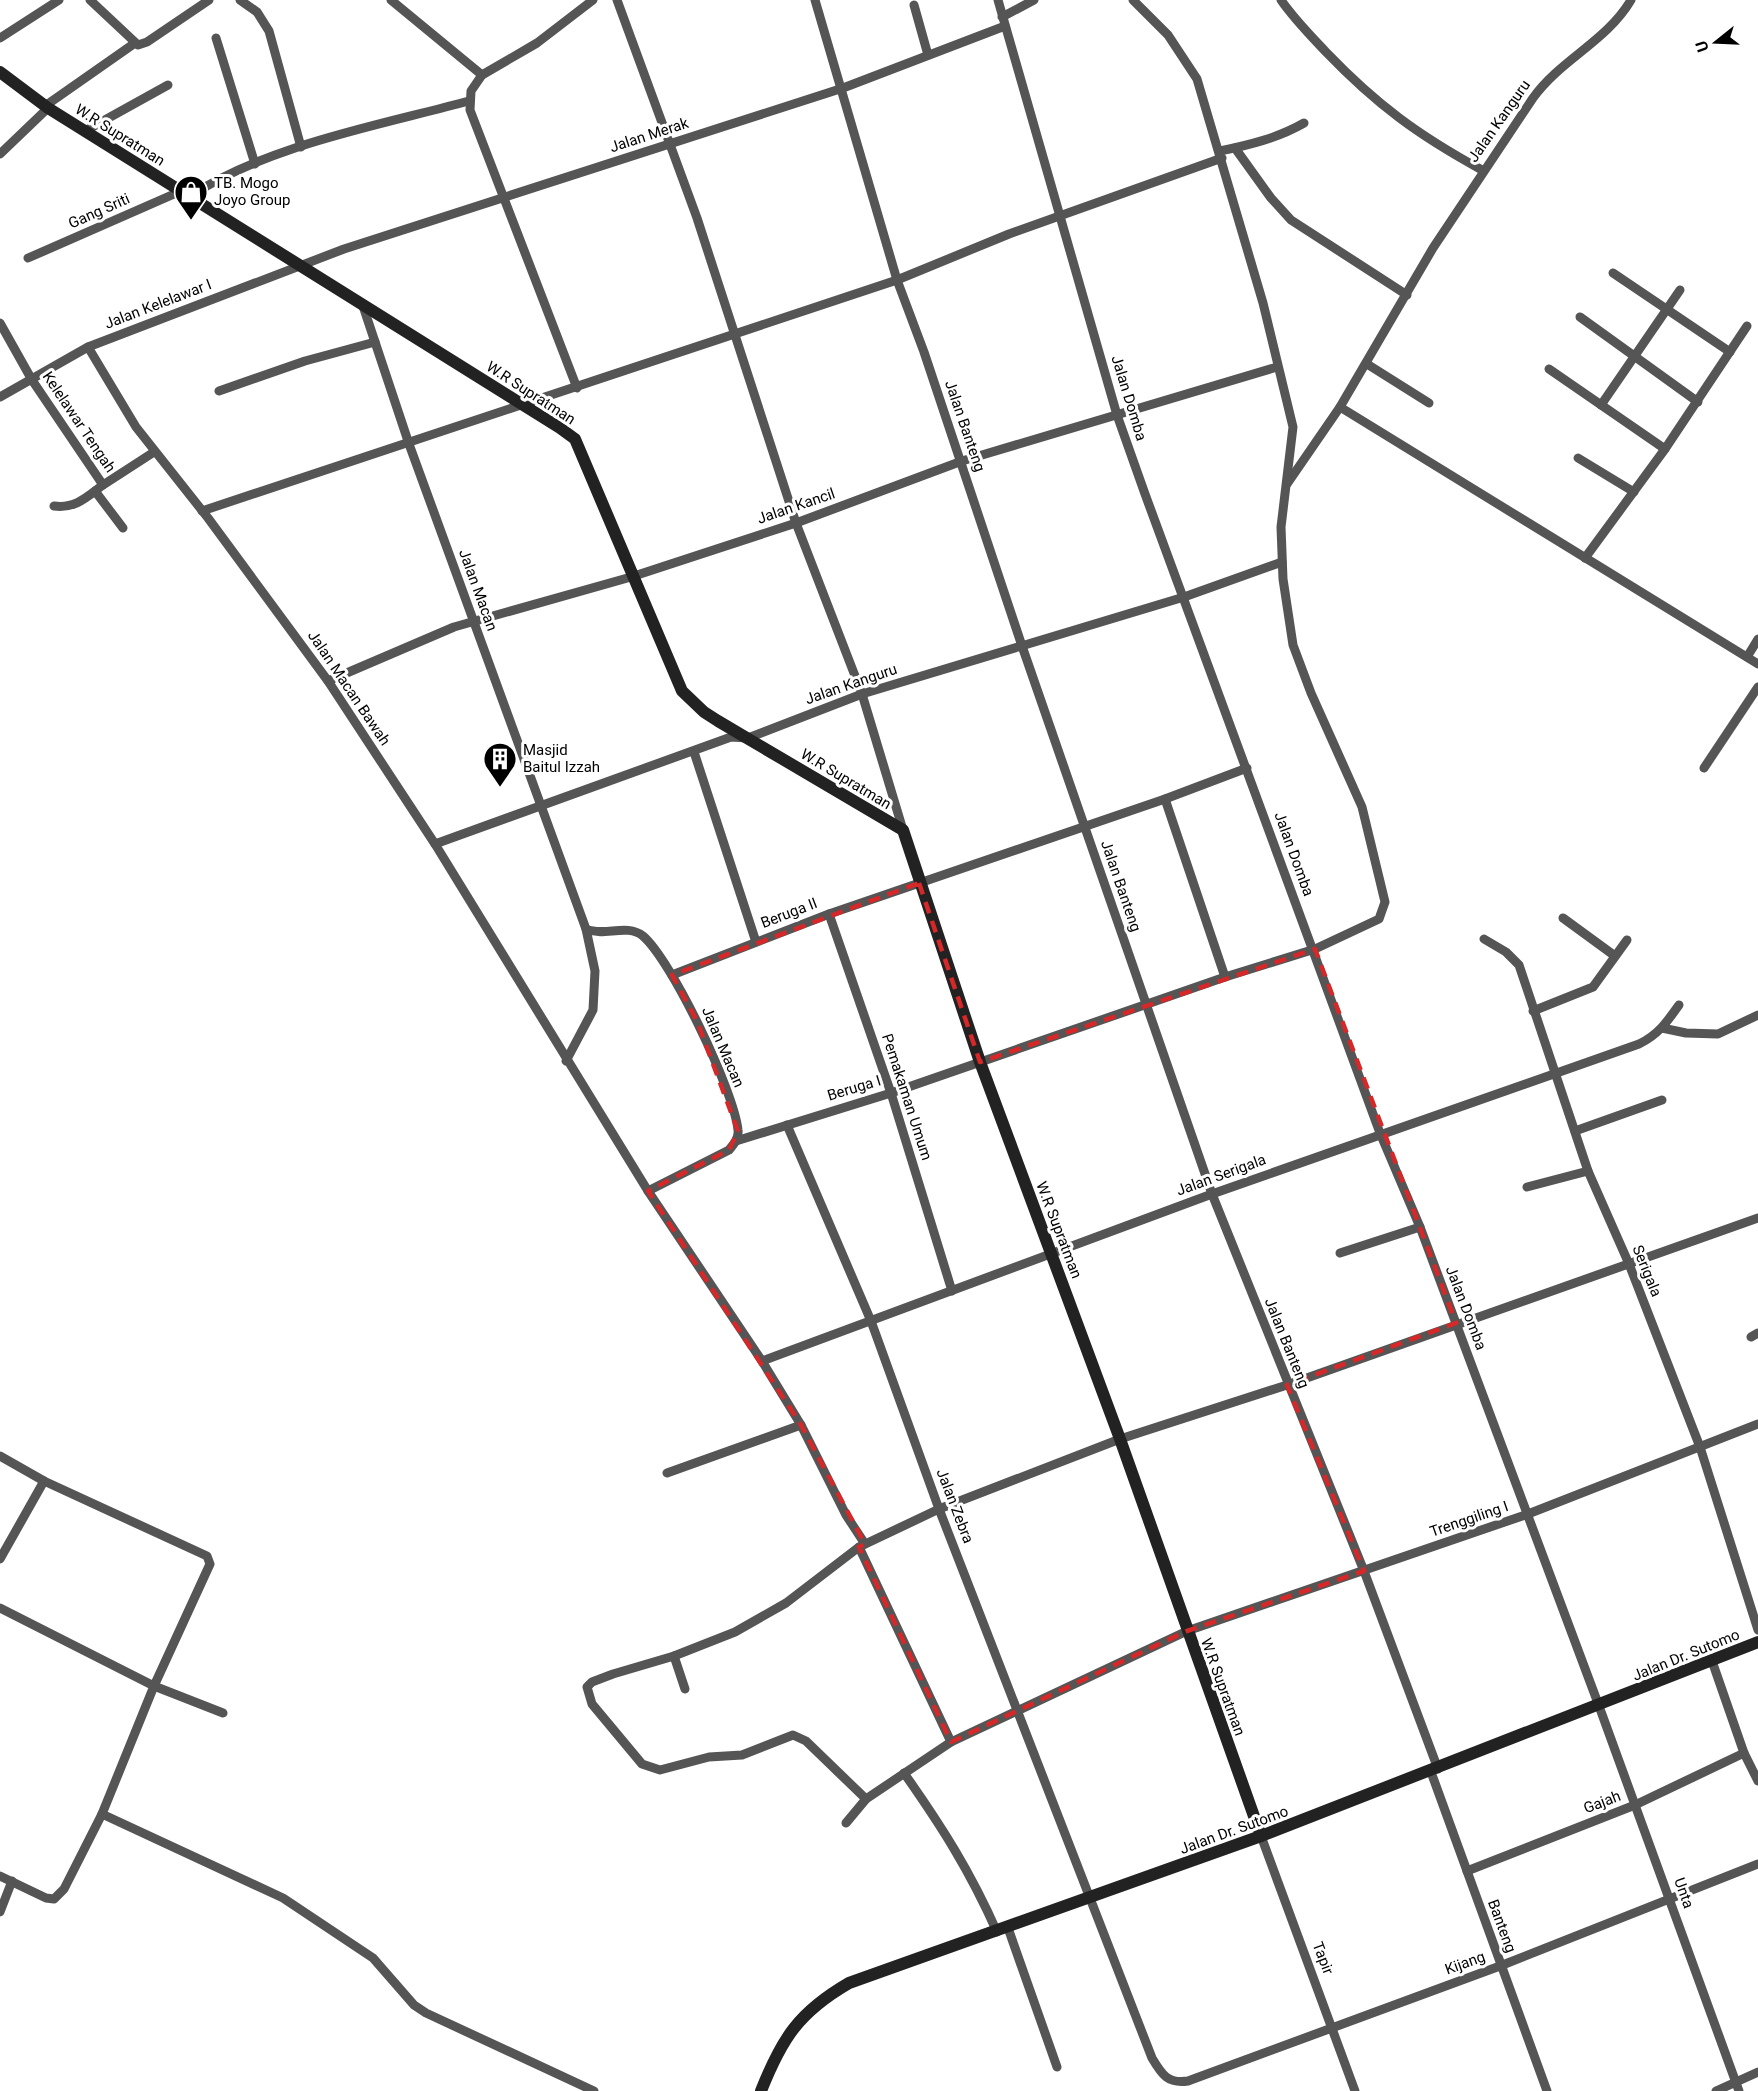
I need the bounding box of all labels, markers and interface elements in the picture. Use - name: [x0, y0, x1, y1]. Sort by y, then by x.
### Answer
- north arrow: [1686, 12, 1746, 72]
- text: U: [1692, 39, 1713, 54]
- street label: Jalan Kanguru: [1464, 76, 1534, 166]
- street label: W.R Supratman: [72, 100, 168, 170]
- street label: Jalan Merak: [607, 114, 691, 156]
- shop icon: TB. Mogo Joyo Group: [173, 174, 209, 221]
- place label: TB. Mogo Joyo Group: [214, 174, 290, 209]
- street label: Gang Sriti: [66, 190, 132, 232]
- street label: Jalan Kelelawar I: [102, 275, 214, 333]
- street label: Jalan Domba: [1107, 353, 1151, 443]
- street label: W.R Supratman: [483, 358, 579, 428]
- street label: Kelelawar Tengah: [39, 368, 119, 476]
- street label: Jalan Banteng: [941, 378, 989, 474]
- street label: Jalan Kancil: [755, 484, 837, 528]
- street label: Jalan Macan: [455, 547, 501, 633]
- street label: Jalan Macan Bawah: [304, 627, 394, 749]
- street label: Jalan Kanguru: [803, 660, 899, 708]
- building icon: Masjid Baitul Izzah: [482, 741, 518, 788]
- place label: Masjid Baitul Izzah: [523, 741, 600, 776]
- street label: W.R Supratman: [797, 745, 895, 813]
- street label: Jalan Domba: [1270, 809, 1318, 899]
- street label: Jalan Banteng: [1097, 838, 1145, 934]
- street label: Beruga II: [758, 894, 820, 932]
- street label: Jalan Macan: [698, 1004, 748, 1090]
- street label: Pemakaman Umum: [878, 1031, 936, 1163]
- street label: Beruga I: [825, 1071, 883, 1105]
- street label: Jalan Serigala: [1174, 1150, 1268, 1200]
- street label: W.R Supratman: [1032, 1179, 1086, 1281]
- street label: Serigala: [1629, 1243, 1665, 1299]
- street label: Jalan Domba: [1442, 1264, 1490, 1352]
- street label: Jalan Banteng: [1261, 1295, 1313, 1391]
- street label: Jalan Zebra: [933, 1466, 977, 1546]
- street label: Trenggiling I: [1427, 1497, 1511, 1541]
- street label: Jalan Dr. Sutomo: [1630, 1625, 1742, 1685]
- street label: W.R Supratman: [1197, 1636, 1249, 1738]
- street label: Gajah: [1581, 1787, 1623, 1817]
- street label: Jalan Dr. Sutomo: [1177, 1802, 1291, 1858]
- street label: Unta: [1670, 1875, 1698, 1911]
- street label: Banteng: [1484, 1897, 1520, 1955]
- street label: Tapir: [1309, 1939, 1337, 1977]
- street label: Kijang: [1442, 1947, 1488, 1979]

